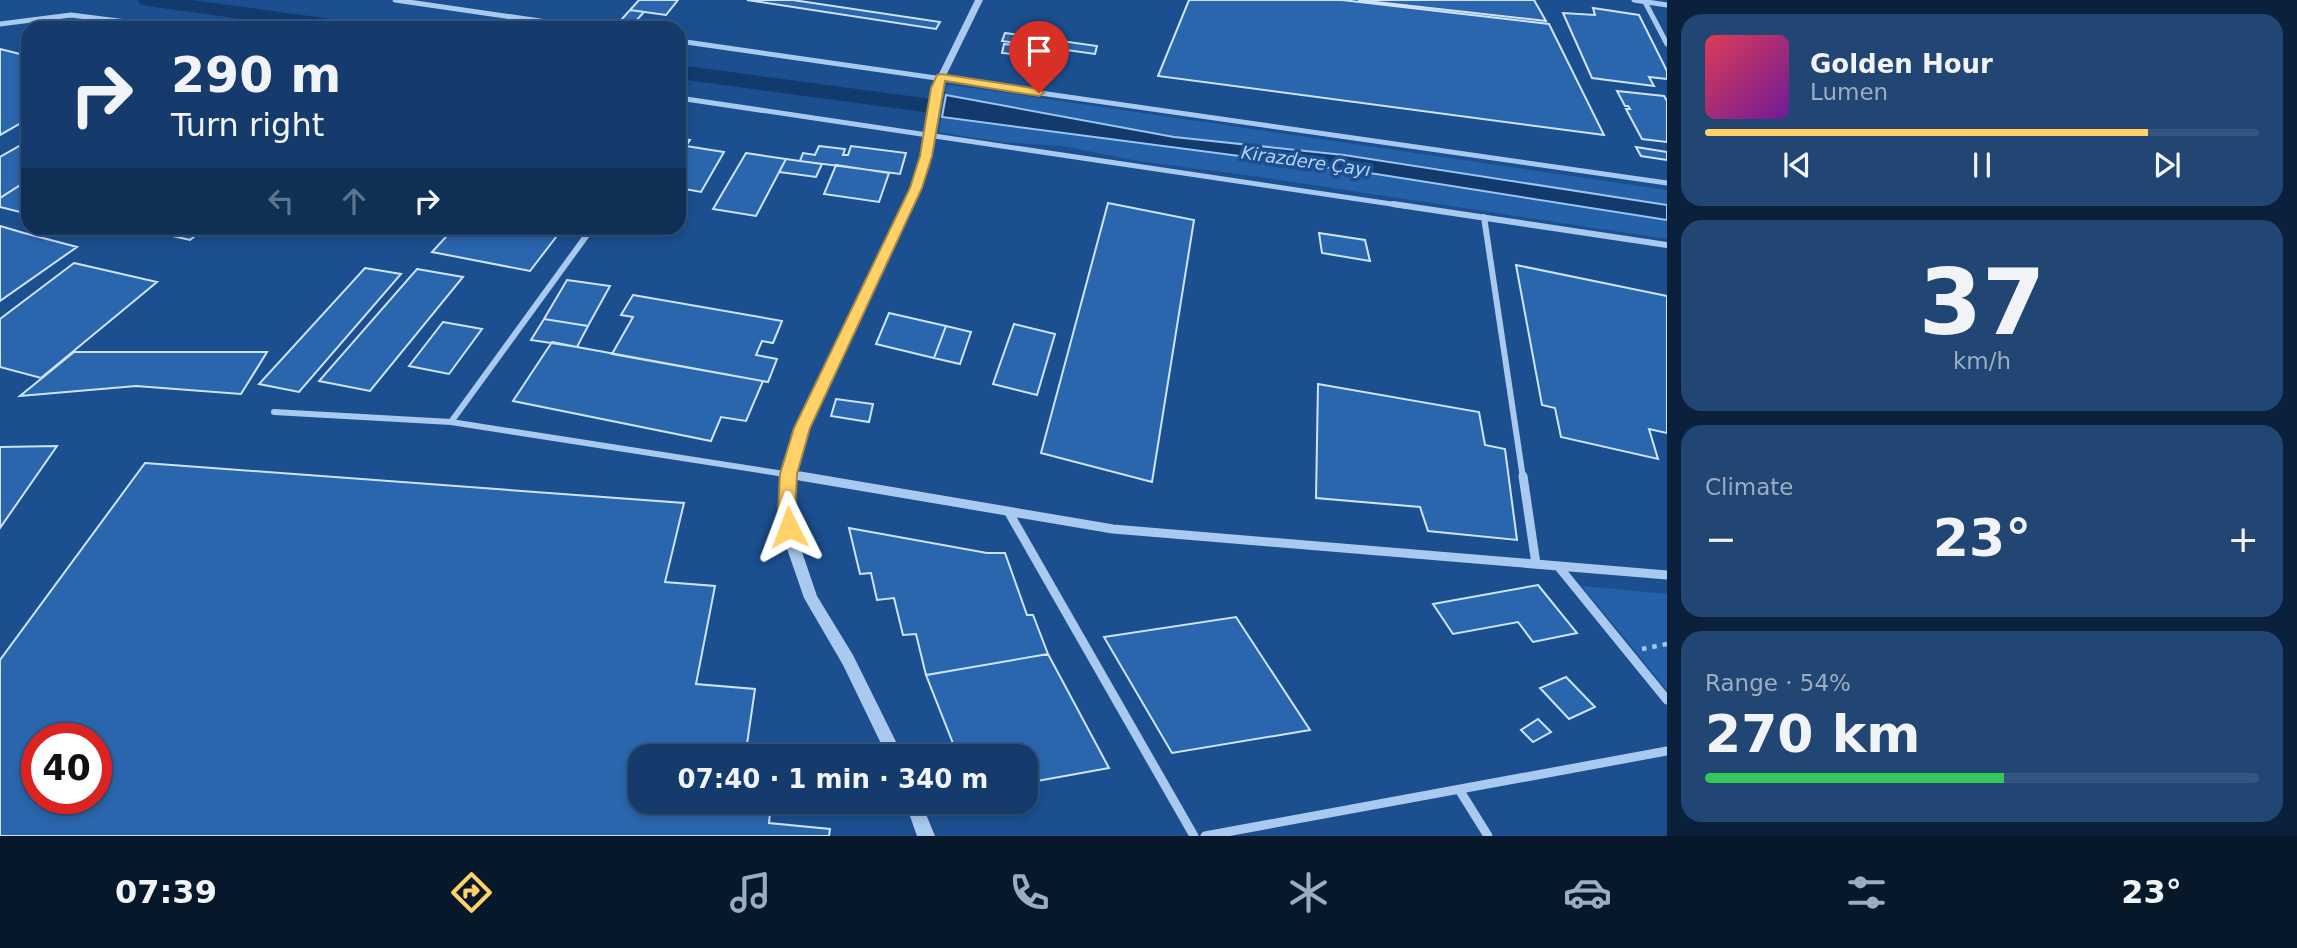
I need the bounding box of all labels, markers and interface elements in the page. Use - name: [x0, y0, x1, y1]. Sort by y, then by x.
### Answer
- pin: [1009, 21, 1069, 93]
- icon: arrive: [1020, 32, 1058, 70]
- text: 290 m: [171, 47, 341, 104]
- icon: right: [56, 49, 147, 140]
- text: Golden Hour: [1810, 49, 1993, 79]
- text: Lumen: [1810, 79, 1888, 105]
- text: Turn right: [171, 106, 324, 144]
- water label: Kirazdere Çayı: [1240, 142, 1372, 180]
- icon: previous: [1778, 146, 1816, 184]
- icon: pause: [1963, 146, 2001, 184]
- icon: next: [2148, 146, 2186, 184]
- icon: left: [262, 182, 300, 220]
- icon: ahead: [335, 182, 373, 220]
- icon: right: [408, 182, 446, 220]
- text: 37: [1919, 250, 2045, 355]
- text: km/h: [1953, 348, 2011, 374]
- text: Climate: [1705, 474, 1794, 500]
- position arrow: [752, 490, 826, 564]
- text: 23°: [1933, 508, 2031, 568]
- text: −: [1705, 517, 1737, 561]
- text: +: [2227, 517, 2259, 561]
- text: Range · 54%: [1705, 670, 1851, 696]
- text: 270 km: [1705, 704, 1920, 764]
- speed limit sign: 40: [21, 723, 112, 814]
- text: 07:40 · 1 min · 340 m: [678, 764, 988, 794]
- icon: directions: [447, 868, 496, 917]
- icon: music: [726, 868, 775, 917]
- icon: phone: [1005, 868, 1054, 917]
- icon: climate: [1284, 868, 1333, 917]
- icon: car: [1563, 868, 1612, 917]
- icon: filters: [1842, 868, 1891, 917]
- text: 07:39: [115, 873, 217, 911]
- text: 23°: [2121, 873, 2182, 911]

